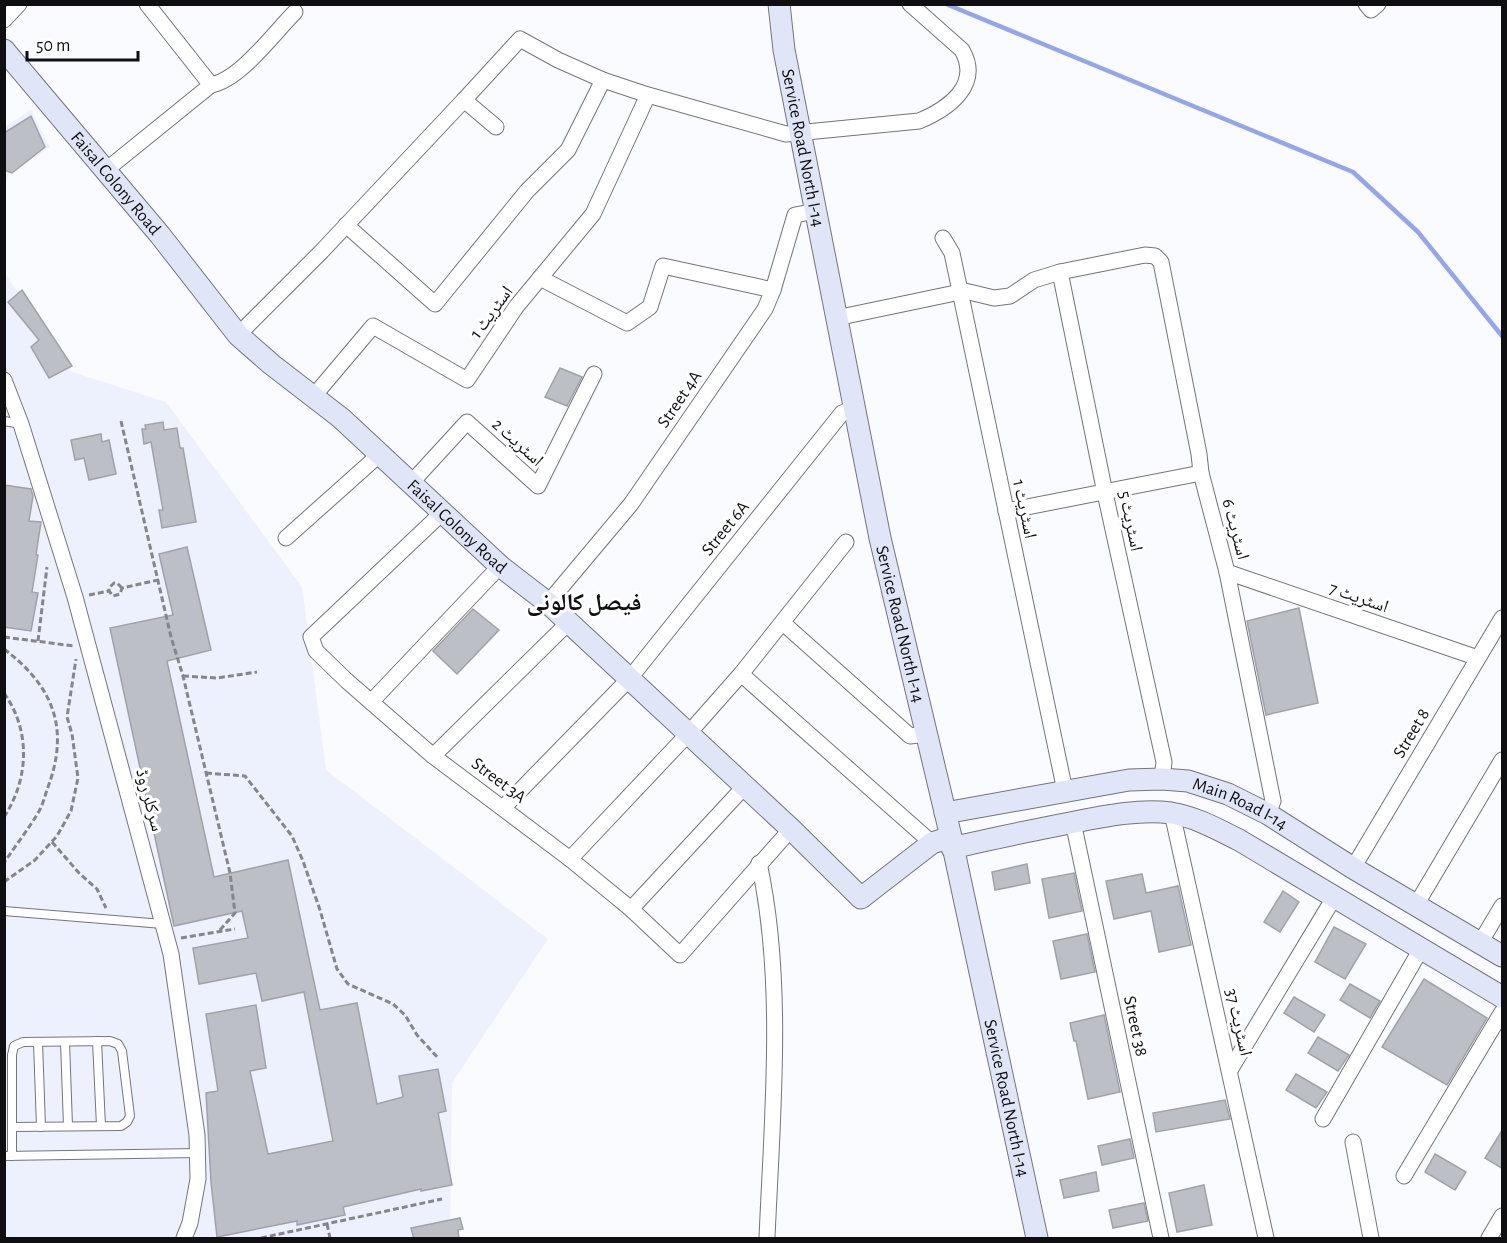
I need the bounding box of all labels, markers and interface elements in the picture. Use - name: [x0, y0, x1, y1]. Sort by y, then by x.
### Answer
- scale bar: [27, 24, 138, 62]
- text: 50 m: [36, 37, 70, 55]
- street label: Service Road North I-14: [778, 67, 827, 229]
- street label: Faisal Colony Road: [67, 129, 164, 239]
- street label: اسٹریٹ 1: [467, 283, 517, 342]
- street label: Street 4A: [654, 367, 706, 431]
- street label: اسٹریٹ 2: [488, 415, 546, 470]
- street label: Faisal Colony Road: [403, 476, 510, 578]
- street label: اسٹریٹ 1: [1009, 478, 1039, 540]
- street label: اسٹریٹ 5: [1115, 489, 1145, 553]
- street label: اسٹریٹ 6: [1218, 497, 1252, 562]
- street label: Street 6A: [699, 498, 753, 559]
- street label: Service Road North I-14: [872, 544, 927, 705]
- street label: اسٹریٹ 7: [1327, 579, 1391, 617]
- district label: فیصل کالونی: [526, 591, 642, 616]
- street label: Street 8: [1390, 706, 1433, 761]
- street label: Street 3A: [468, 755, 530, 807]
- street label: سرکلر روڈ: [132, 767, 166, 834]
- street label: Main Road I-14: [1190, 775, 1291, 834]
- street label: اسٹریٹ 37: [1221, 987, 1255, 1058]
- street label: Street 38: [1120, 994, 1150, 1058]
- street label: Service Road North I-14: [980, 1018, 1032, 1179]

